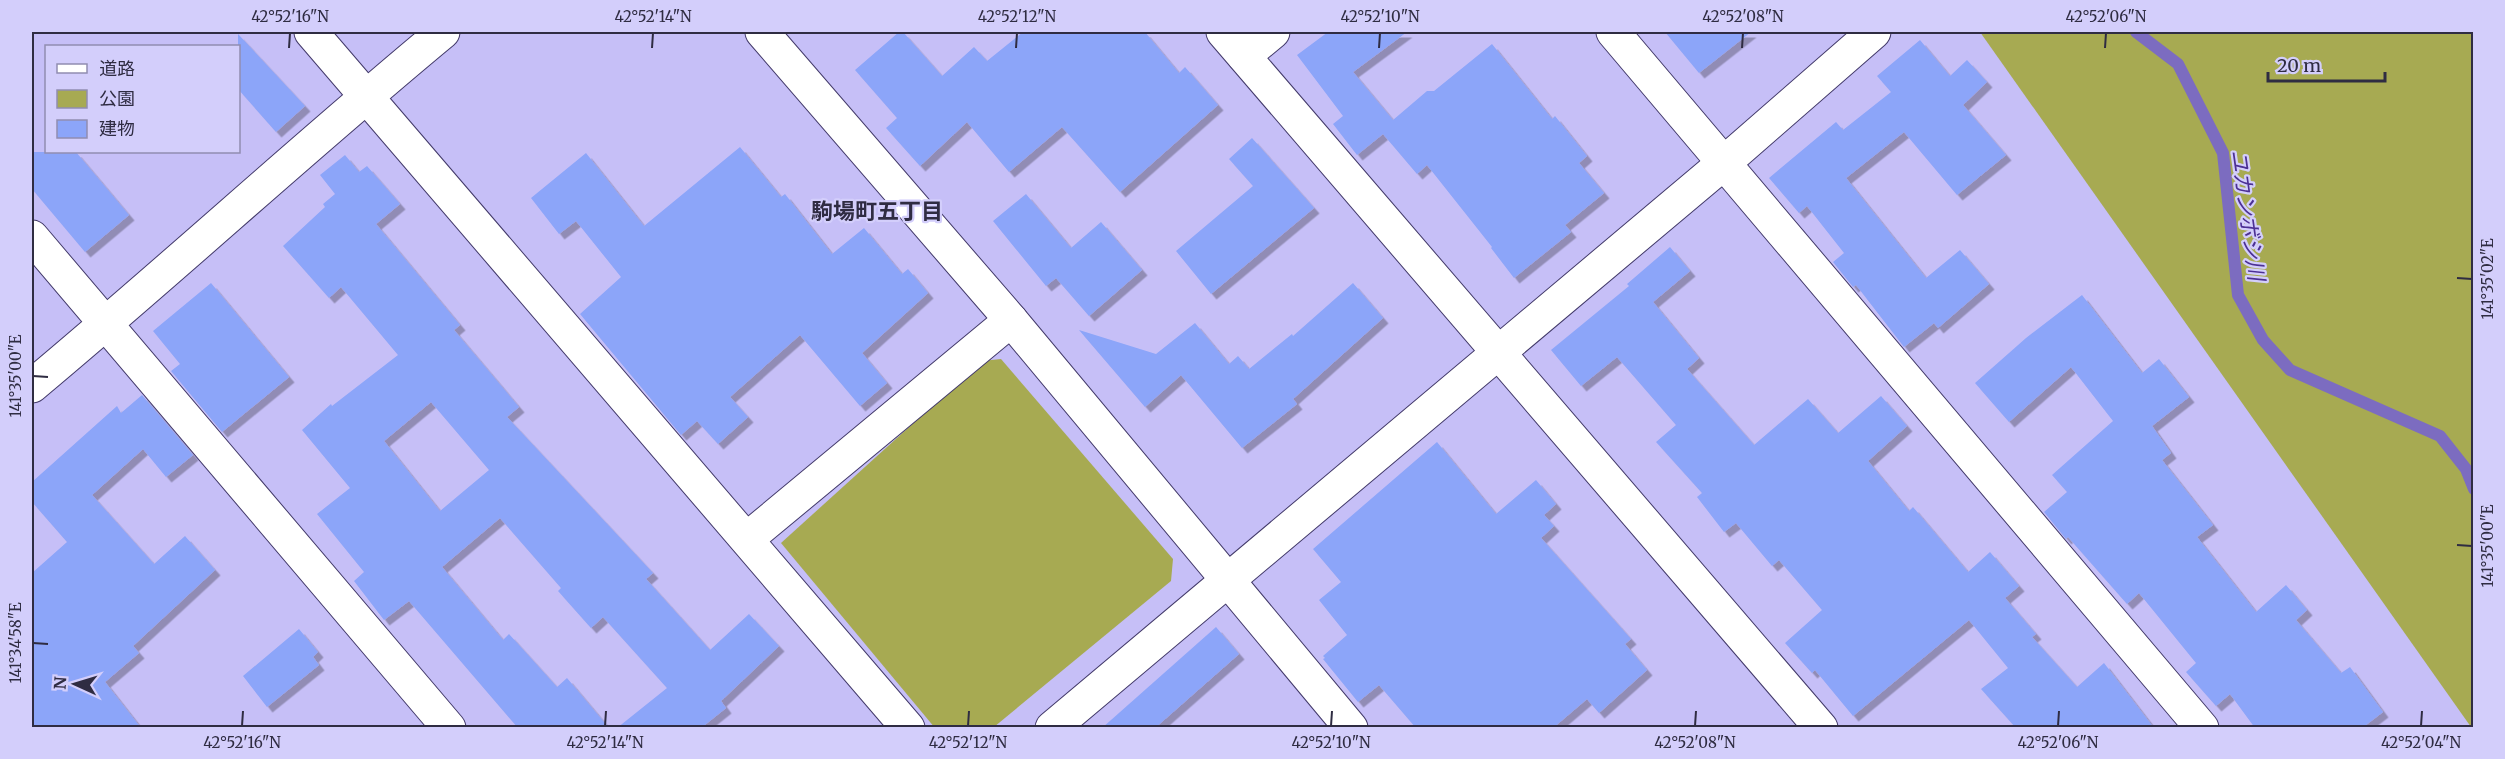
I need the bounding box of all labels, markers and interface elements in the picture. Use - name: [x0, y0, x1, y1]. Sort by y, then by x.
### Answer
- text: 42°52'16"N: [251, 7, 329, 26]
- text: 42°52'14"N: [614, 7, 692, 26]
- text: 42°52'12"N: [978, 7, 1057, 26]
- text: 42°52'10"N: [1340, 7, 1420, 26]
- text: 42°52'08"N: [1702, 7, 1784, 26]
- text: 42°52'06"N: [2066, 7, 2147, 26]
- legend: [45, 45, 240, 153]
- scale bar: [2268, 45, 2385, 83]
- text: 20 m: [2277, 54, 2321, 77]
- text: 道路: [99, 57, 135, 80]
- text: 公園: [99, 87, 135, 110]
- text: 建物: [99, 117, 135, 140]
- water label: ユカンボシ川: [2225, 148, 2271, 284]
- district label: 駒場町五丁目: [811, 197, 943, 225]
- text: 141°35'02"E: [2478, 238, 2497, 320]
- text: 141°35'00"E: [6, 334, 25, 417]
- text: 141°35'00"E: [2478, 504, 2497, 587]
- text: 141°34'58"E: [6, 602, 25, 683]
- north arrow: [45, 654, 105, 714]
- text: N: [50, 676, 70, 690]
- text: 42°52'16"N: [203, 733, 281, 752]
- text: 42°52'14"N: [566, 733, 644, 752]
- text: 42°52'12"N: [929, 733, 1008, 752]
- text: 42°52'10"N: [1291, 733, 1371, 752]
- text: 42°52'08"N: [1654, 733, 1736, 752]
- text: 42°52'06"N: [2018, 733, 2099, 752]
- text: 42°52'04"N: [2381, 733, 2462, 752]

